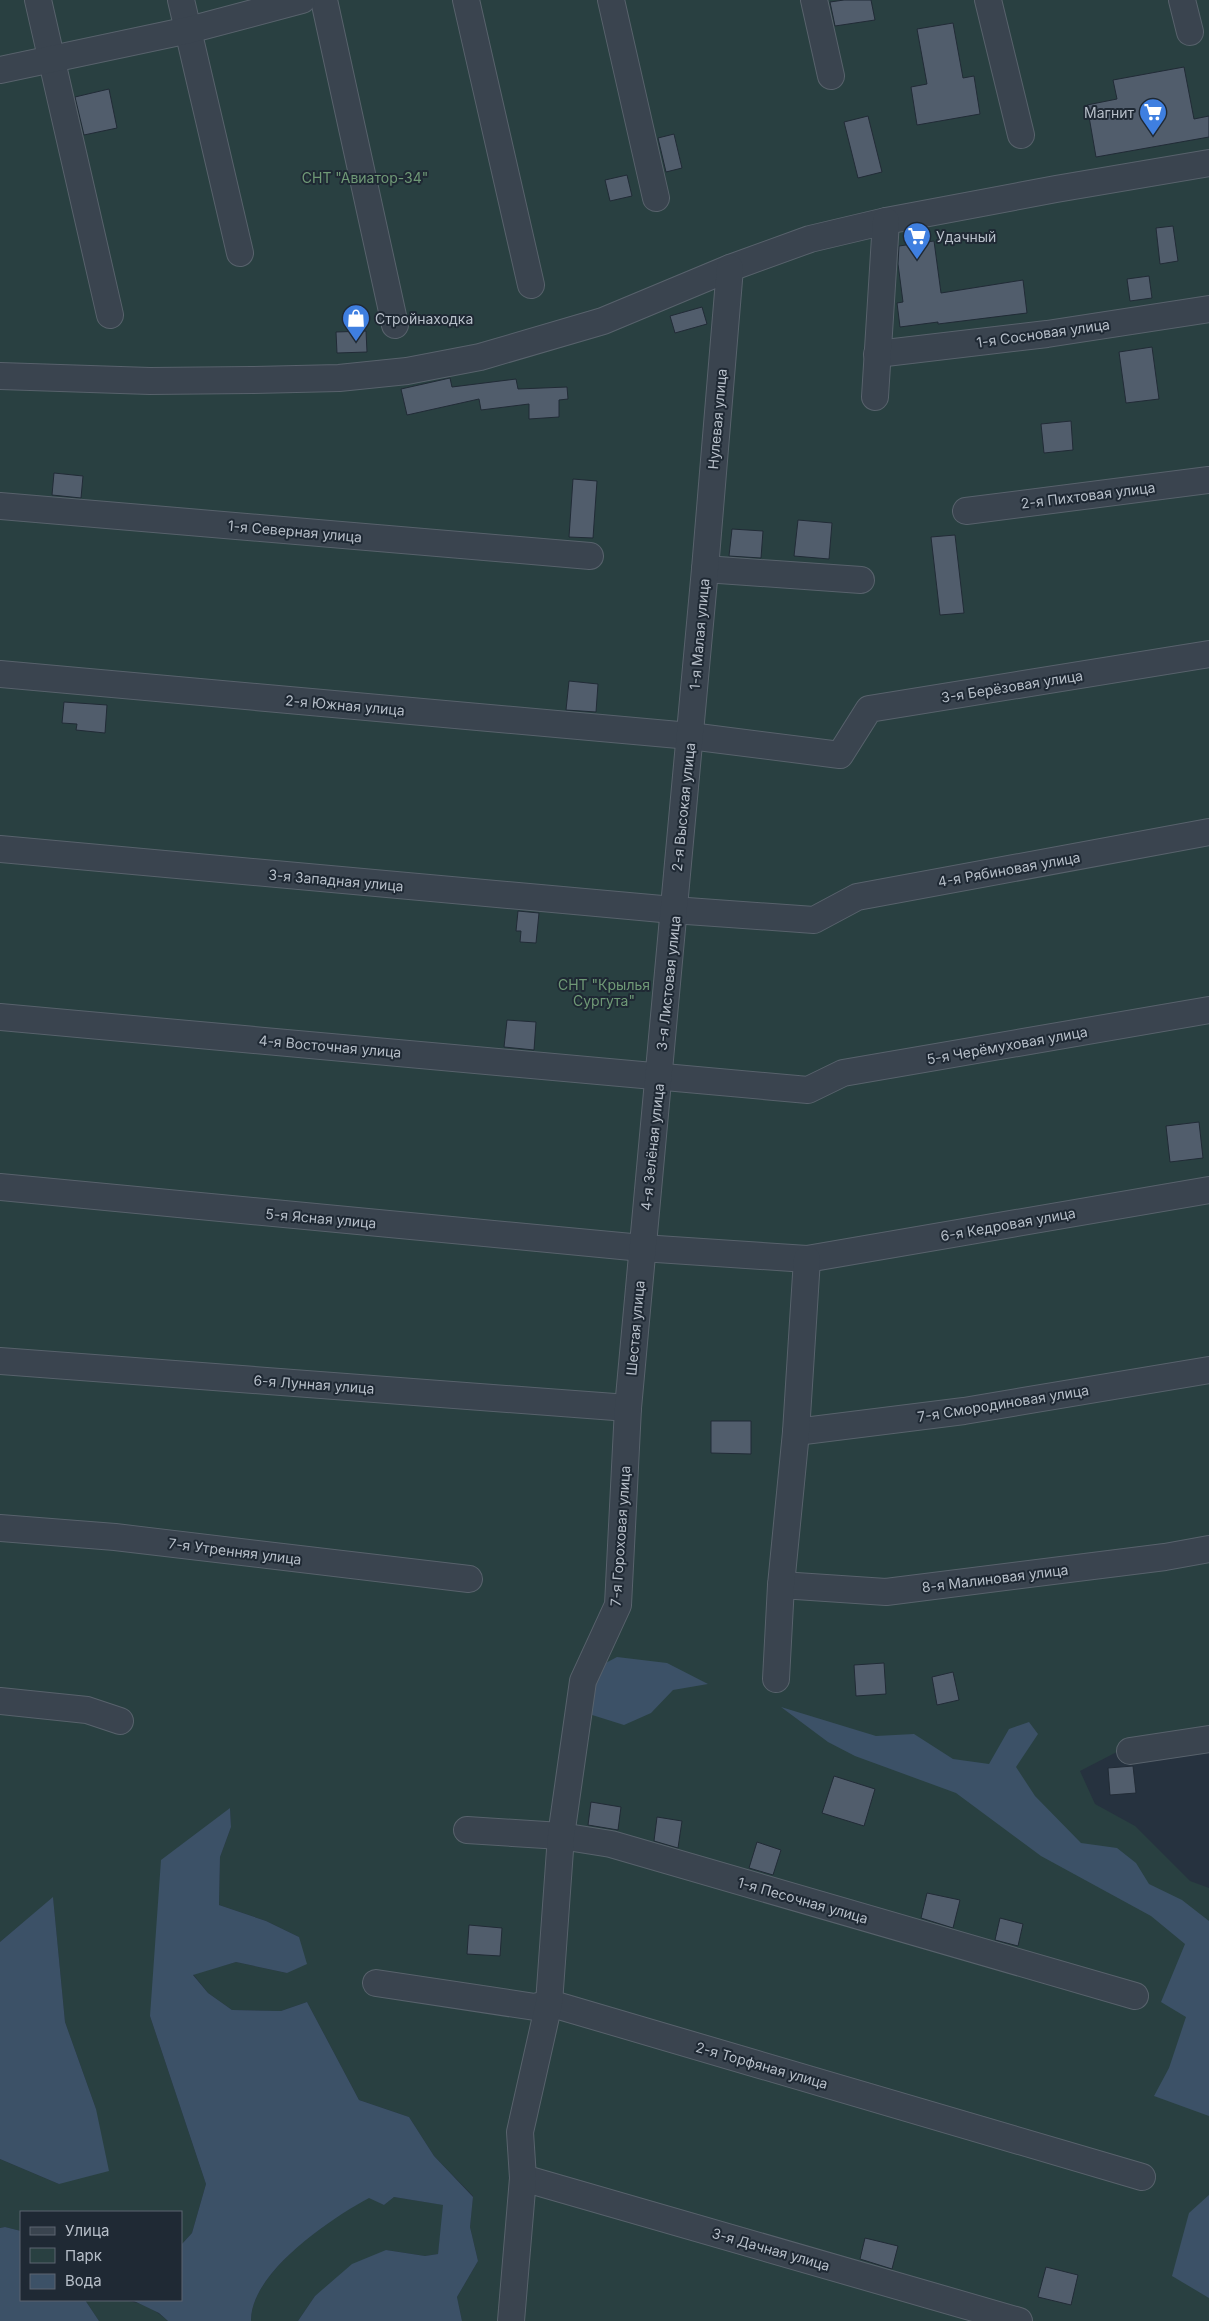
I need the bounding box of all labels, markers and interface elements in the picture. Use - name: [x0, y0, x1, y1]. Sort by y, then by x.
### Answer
- supermarket icon: Магнит: [1138, 97, 1168, 136]
- place label: Магнит: [1084, 104, 1134, 121]
- park label: СНТ "Авиатор-34": [302, 169, 428, 186]
- supermarket icon: Удачный: [902, 221, 932, 260]
- place label: Удачный: [936, 228, 996, 245]
- shop icon: Стройнаходка: [341, 303, 371, 342]
- place label: Стройнаходка: [375, 310, 473, 327]
- street label: 1-я Сосновая улица: [975, 315, 1111, 351]
- street label: Нулевая улица: [704, 368, 730, 470]
- street label: 2-я Пихтовая улица: [1020, 478, 1156, 512]
- street label: 1-я Северная улица: [227, 517, 363, 545]
- street label: 1-я Малая улица: [686, 578, 712, 690]
- street label: 3-я Берёзовая улица: [940, 666, 1084, 706]
- street label: 2-я Южная улица: [285, 691, 405, 719]
- street label: 2-я Высокая улица: [668, 742, 698, 872]
- street label: 4-я Рябиновая улица: [936, 848, 1082, 890]
- street label: 3-я Западная улица: [268, 866, 404, 894]
- street label: 3-я Листовая улица: [652, 915, 684, 1051]
- park label: CНТ "Крылья Сургута": [558, 976, 650, 1009]
- street label: 5-я Черёмуховая улица: [925, 1022, 1089, 1068]
- street label: 4-я Восточная улица: [258, 1031, 402, 1061]
- street label: 4-я Зелёная улица: [637, 1083, 667, 1211]
- street label: 6-я Кедровая улица: [939, 1204, 1077, 1244]
- street label: 5-я Ясная улица: [265, 1205, 377, 1231]
- street label: Шестая улица: [622, 1280, 648, 1376]
- street label: 6-я Лунная улица: [253, 1371, 375, 1397]
- street label: 7-я Смородиновая улица: [916, 1381, 1090, 1425]
- street label: 7-я Гороховая улица: [607, 1465, 633, 1607]
- street label: 7-я Утренняя улица: [167, 1534, 303, 1568]
- street label: 8-я Малиновая улица: [921, 1561, 1069, 1595]
- street label: 1-я Песочная улица: [736, 1873, 870, 1927]
- street label: 2-я Торфяная улица: [694, 2038, 830, 2092]
- legend: [20, 2211, 182, 2301]
- text: Улица: [65, 2221, 109, 2240]
- street label: 3-я Дачная улица: [710, 2224, 832, 2274]
- text: Парк: [65, 2246, 102, 2265]
- text: Вода: [65, 2271, 102, 2290]

